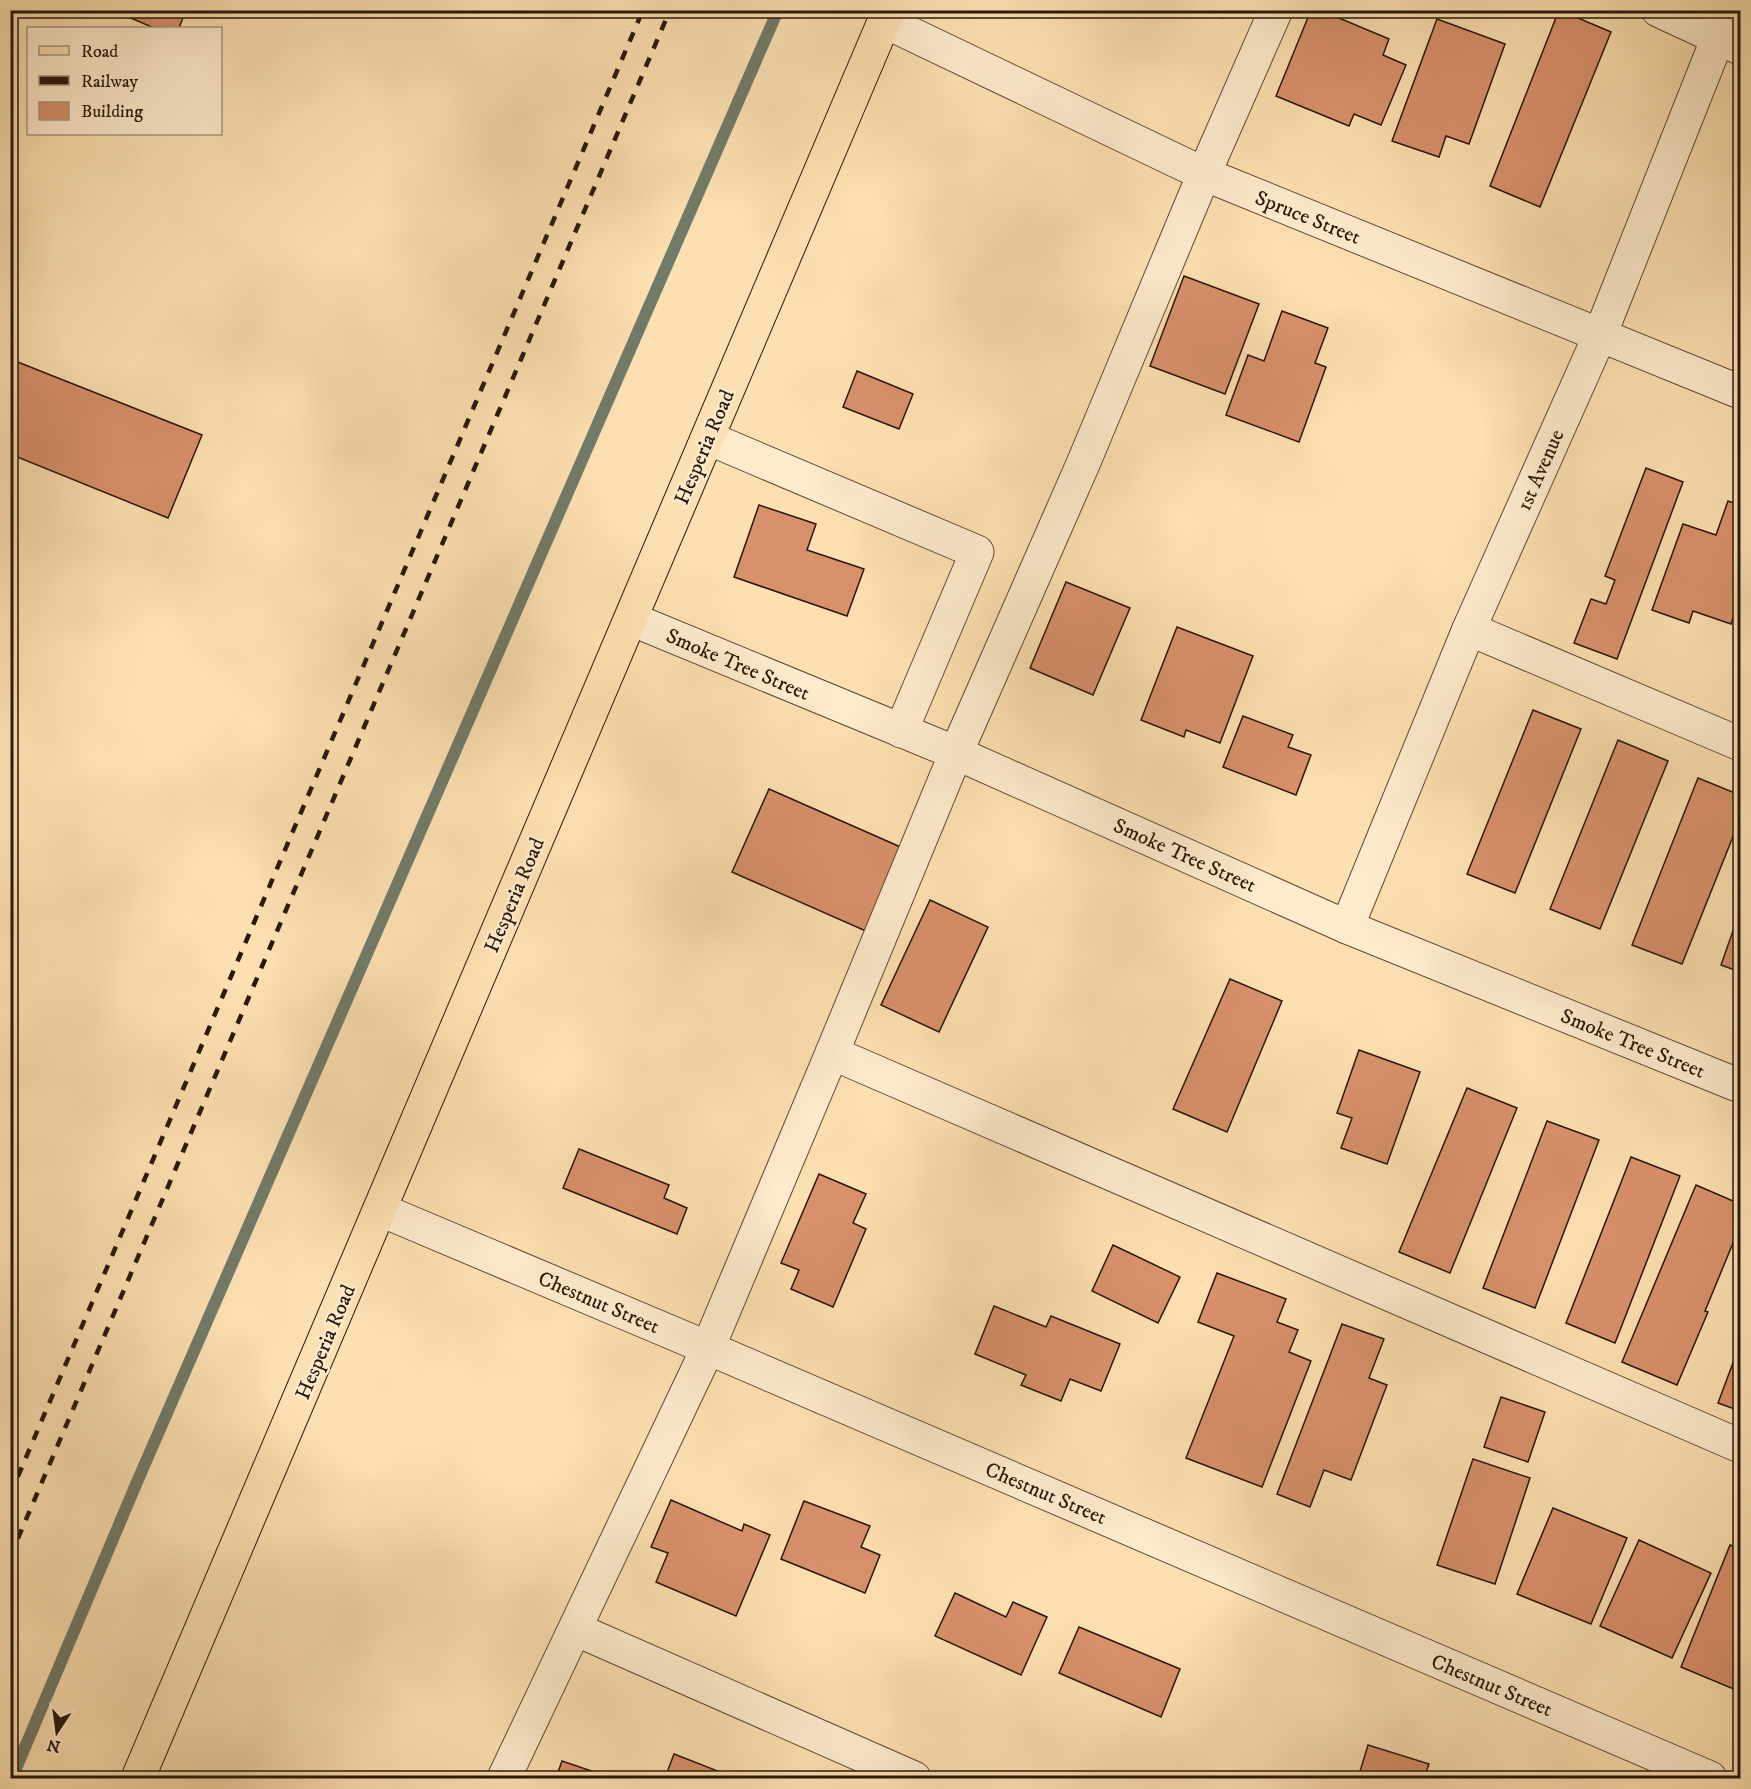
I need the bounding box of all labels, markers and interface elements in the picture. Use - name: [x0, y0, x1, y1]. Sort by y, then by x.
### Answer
- legend: [27, 27, 222, 135]
- text: Road: [81, 41, 118, 63]
- text: Railway: [81, 71, 139, 93]
- text: Building: [81, 101, 143, 123]
- street label: Spruce Street: [1251, 185, 1364, 251]
- street label: Hesperia Road: [669, 385, 741, 509]
- street label: 1st Avenue: [1511, 425, 1571, 515]
- street label: Smoke Tree Street: [662, 623, 814, 707]
- street label: Smoke Tree Street: [1109, 813, 1260, 899]
- street label: Hesperia Road: [479, 833, 551, 957]
- street label: Smoke Tree Street: [1557, 1003, 1709, 1085]
- street label: Chestnut Street: [534, 1266, 663, 1340]
- street label: Hesperia Road: [290, 1280, 362, 1404]
- street label: Chestnut Street: [981, 1457, 1110, 1531]
- street label: Chestnut Street: [1427, 1649, 1556, 1723]
- north arrow: [27, 1702, 87, 1762]
- text: N: [45, 1734, 63, 1757]

